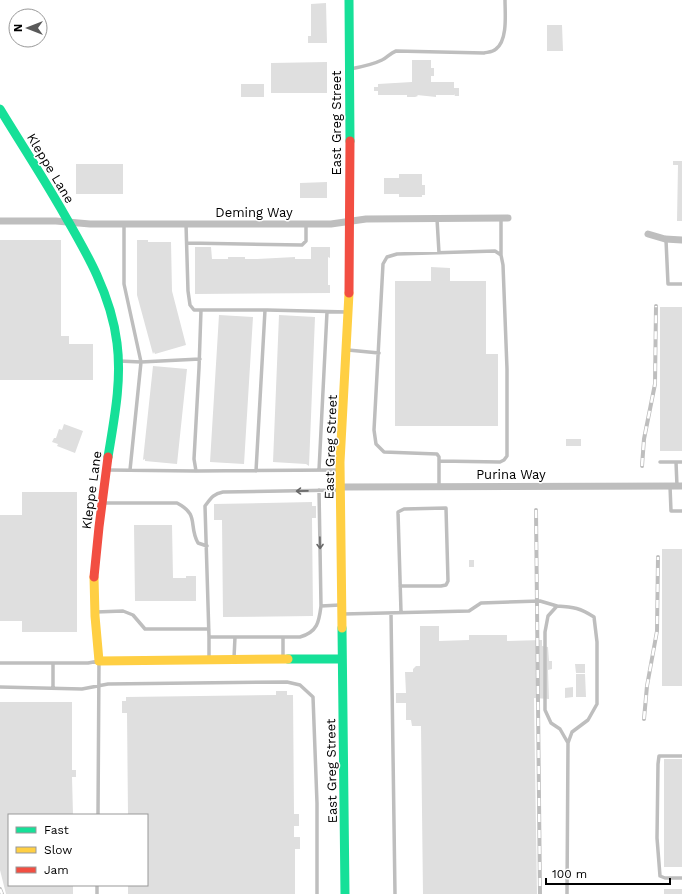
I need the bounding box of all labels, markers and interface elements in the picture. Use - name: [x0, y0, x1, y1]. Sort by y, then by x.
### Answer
- north arrow: [8, 8, 48, 48]
- text: N: [12, 24, 25, 32]
- street label: East Greg Street: [329, 70, 344, 175]
- street label: Kleppe Lane: [24, 131, 77, 206]
- street label: Deming Way: [215, 205, 293, 220]
- street label: East Greg Street: [321, 394, 340, 500]
- street label: Kleppe Lane: [79, 450, 104, 530]
- street label: Purina Way: [476, 467, 546, 482]
- one-way arrow: [296, 487, 309, 495]
- one-way arrow: [316, 536, 324, 549]
- street label: East Greg Street: [323, 718, 340, 824]
- legend: [8, 814, 148, 886]
- text: Fast: [44, 823, 69, 837]
- text: Slow: [44, 843, 72, 857]
- scale bar: [546, 860, 670, 886]
- text: Jam: [44, 863, 69, 877]
- text: 100 m: [552, 867, 587, 881]

